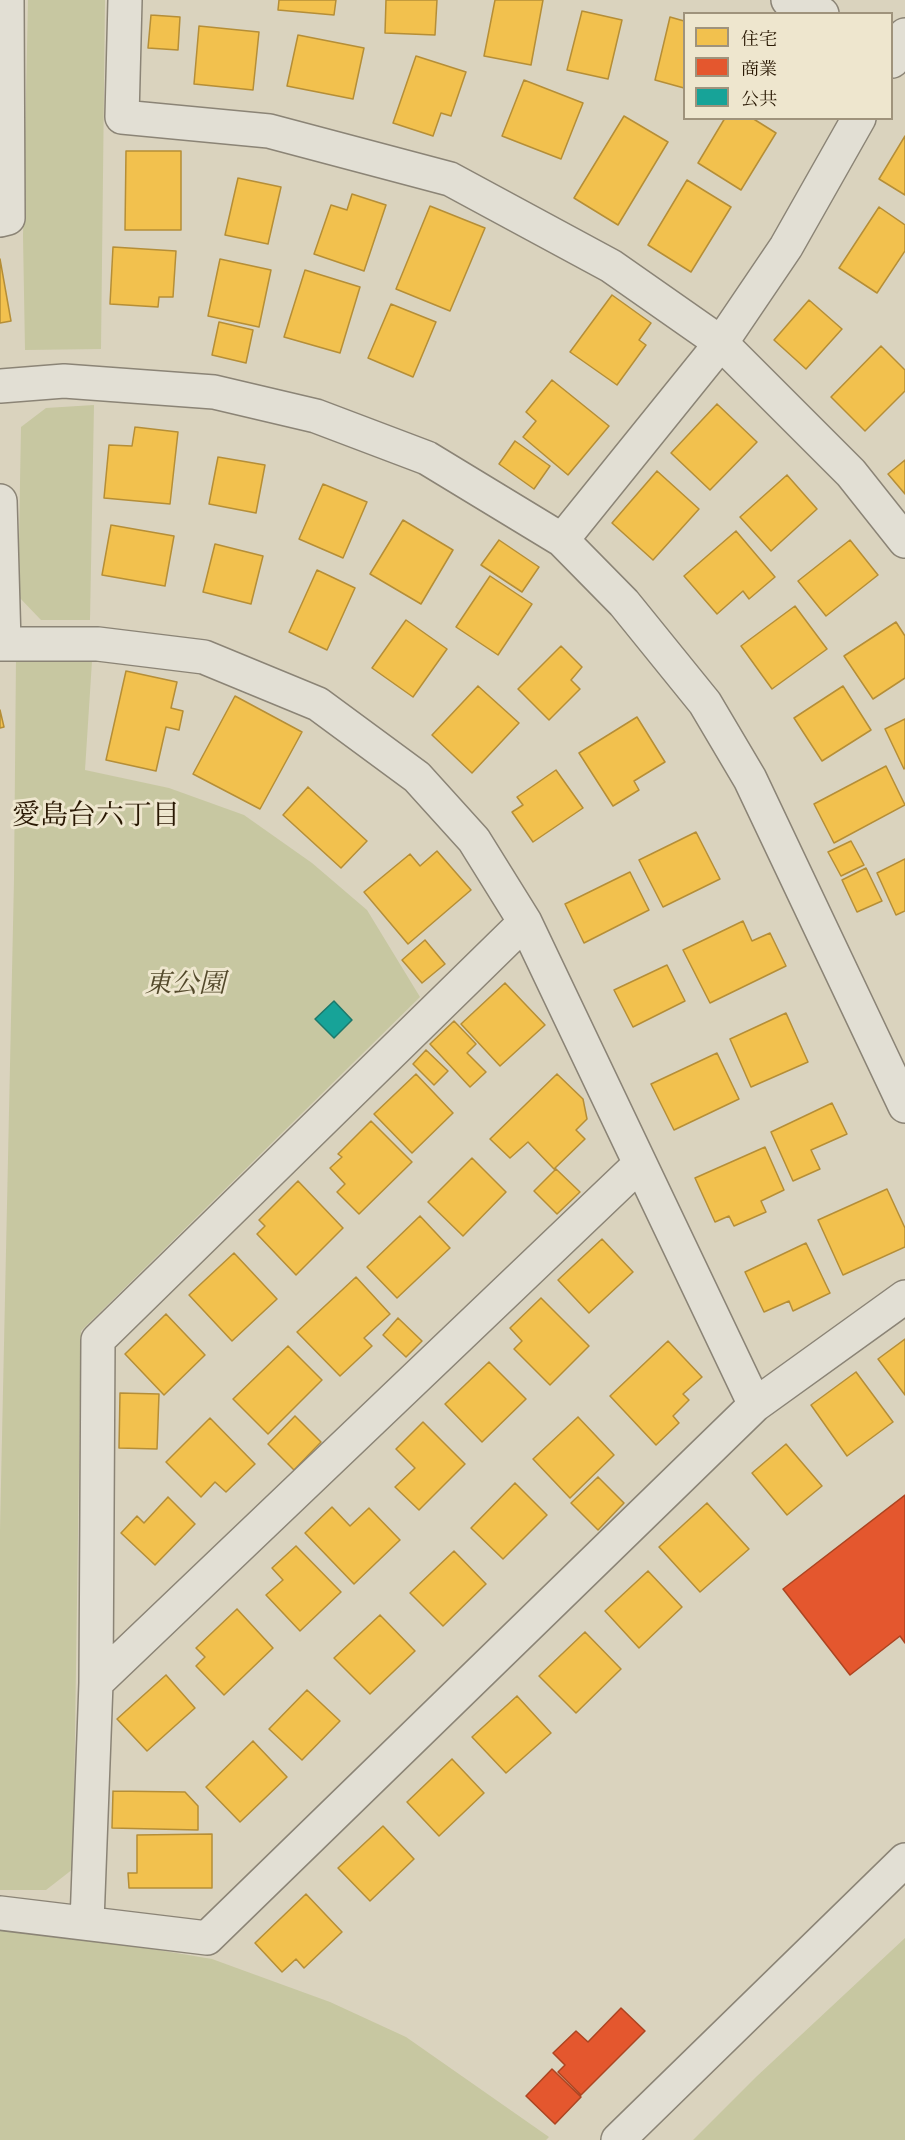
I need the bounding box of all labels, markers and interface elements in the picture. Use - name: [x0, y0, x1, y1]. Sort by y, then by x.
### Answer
- legend: [683, 12, 893, 120]
- text: 住宅: [741, 27, 777, 50]
- text: 商業: [741, 57, 777, 80]
- text: 公共: [741, 87, 777, 110]
- district label: 愛島台六丁目: [12, 799, 180, 833]
- park label: 東公園: [145, 969, 225, 1001]

